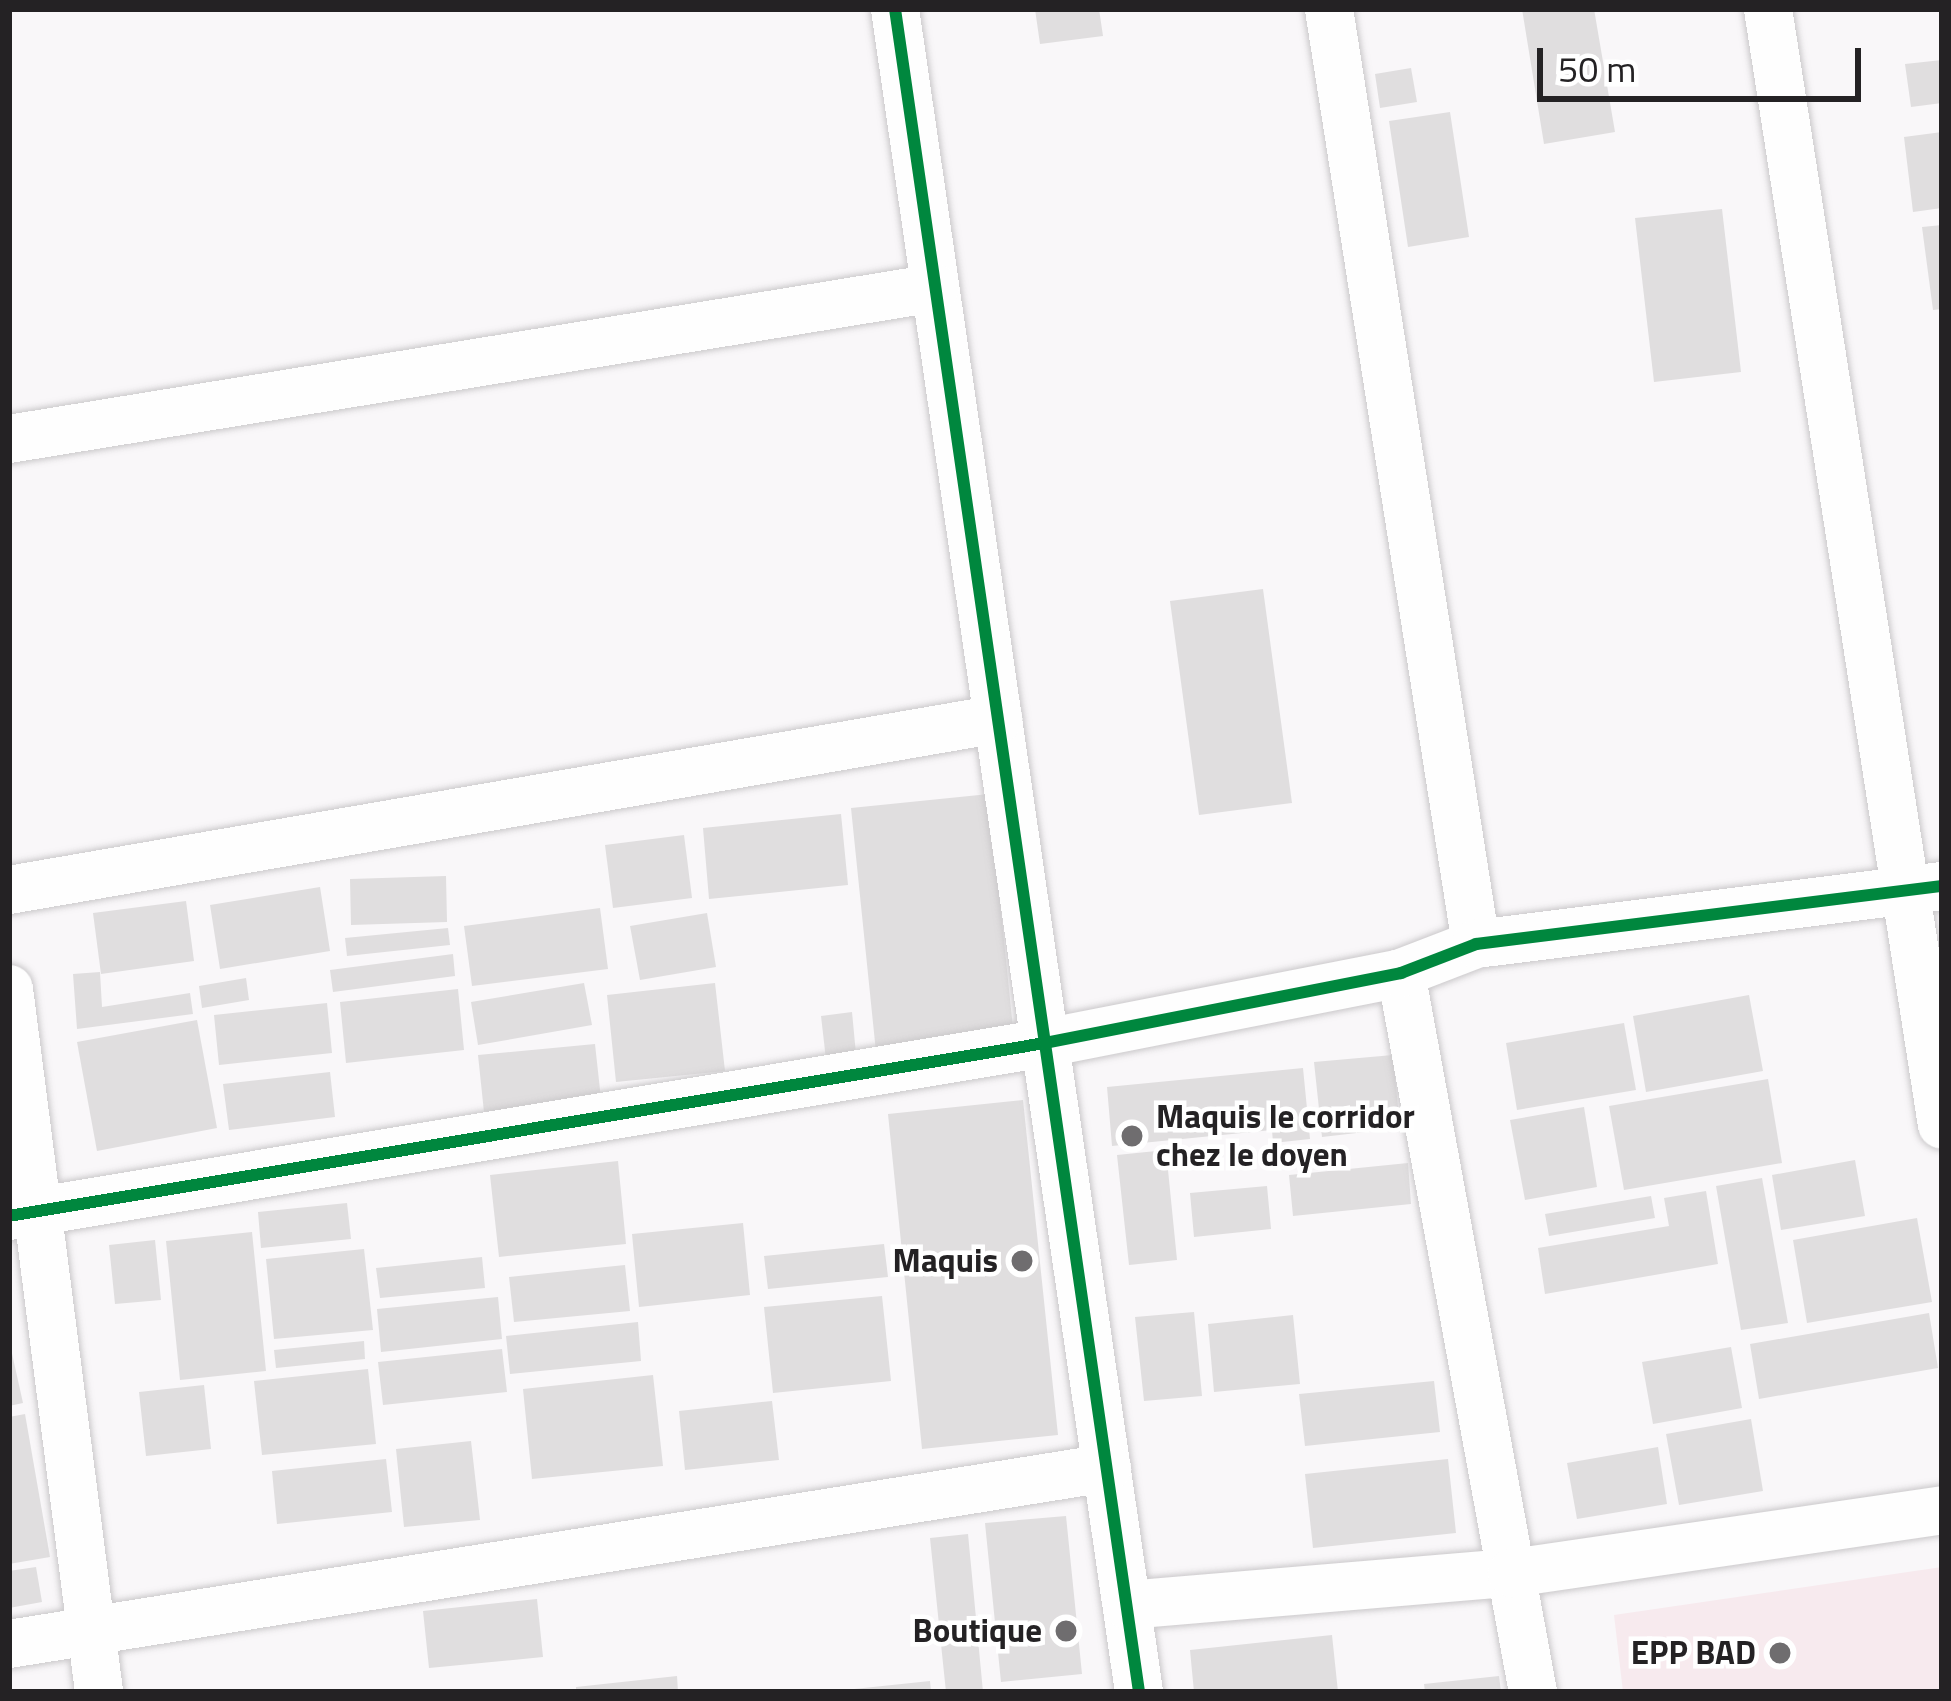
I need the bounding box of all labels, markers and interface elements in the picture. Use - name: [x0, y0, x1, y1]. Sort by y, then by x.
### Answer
- scale bar: [1543, 24, 1867, 98]
- text: 50 m: [1558, 41, 1636, 96]
- place label: Maquis le corridor chez le doyen: [1156, 1097, 1415, 1175]
- marker: Maquis le corridor chez le doyen: [1119, 1123, 1145, 1149]
- place label: Maquis: [893, 1241, 998, 1281]
- marker: Maquis: [1009, 1248, 1035, 1274]
- place label: Boutique: [913, 1611, 1042, 1651]
- marker: Boutique: [1053, 1618, 1079, 1644]
- place label: EPP BAD: [1631, 1633, 1756, 1673]
- marker: EPP BAD: [1767, 1640, 1793, 1666]

